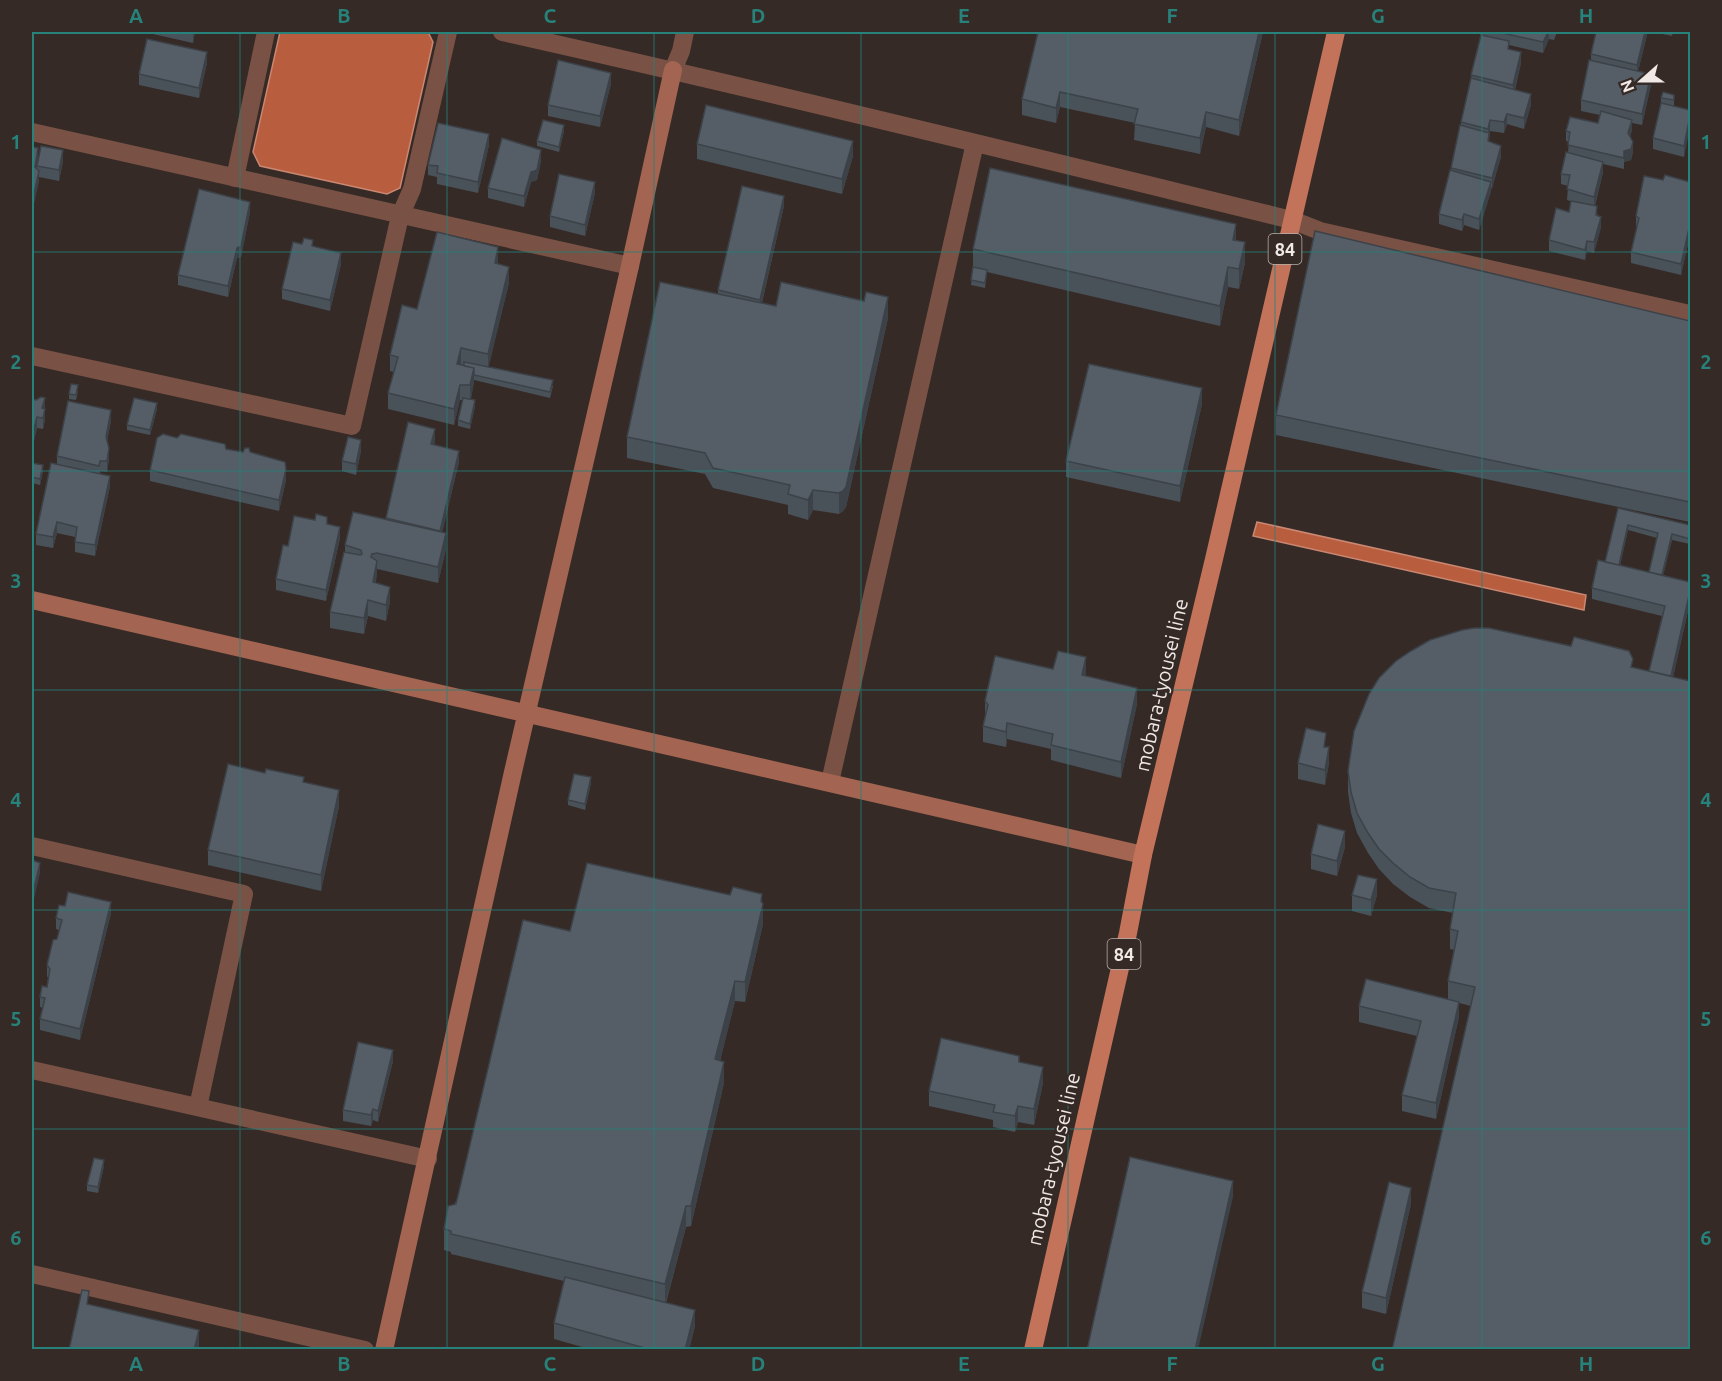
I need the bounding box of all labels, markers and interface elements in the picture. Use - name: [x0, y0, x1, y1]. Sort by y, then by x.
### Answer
- text: A: [129, 4, 143, 27]
- text: B: [337, 4, 351, 27]
- text: C: [544, 4, 557, 27]
- text: D: [751, 4, 765, 27]
- text: E: [958, 4, 970, 27]
- text: F: [1166, 4, 1178, 27]
- text: G: [1371, 4, 1385, 27]
- text: H: [1579, 4, 1593, 27]
- north arrow: [1611, 51, 1671, 111]
- text: N: [1616, 78, 1638, 95]
- text: 1: [10, 130, 22, 153]
- text: 1: [1700, 130, 1712, 153]
- road number: 84: [1268, 234, 1302, 264]
- text: 2: [10, 350, 22, 373]
- text: 2: [1700, 350, 1712, 373]
- text: 3: [10, 569, 22, 592]
- text: 3: [1700, 569, 1712, 592]
- street label: mobara-tyousei line: [1130, 596, 1192, 774]
- text: 4: [10, 788, 22, 811]
- text: 4: [1700, 788, 1712, 811]
- road number: 84: [1108, 939, 1140, 969]
- text: 5: [10, 1007, 22, 1030]
- text: 5: [1700, 1007, 1712, 1030]
- street label: mobara-tyousei line: [1022, 1070, 1084, 1248]
- text: 6: [10, 1226, 22, 1249]
- text: 6: [1700, 1226, 1712, 1249]
- text: A: [129, 1352, 143, 1375]
- text: B: [337, 1352, 351, 1375]
- text: C: [544, 1352, 557, 1375]
- text: D: [751, 1352, 765, 1375]
- text: E: [958, 1352, 970, 1375]
- text: F: [1166, 1352, 1178, 1375]
- text: G: [1371, 1352, 1385, 1375]
- text: H: [1579, 1352, 1593, 1375]

